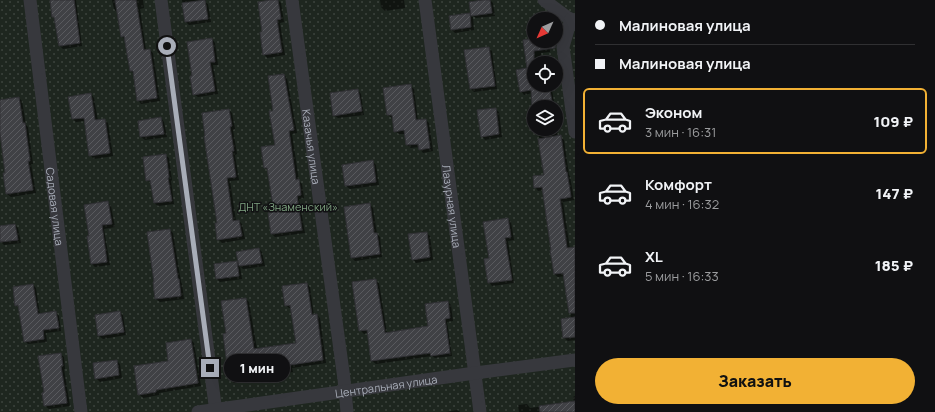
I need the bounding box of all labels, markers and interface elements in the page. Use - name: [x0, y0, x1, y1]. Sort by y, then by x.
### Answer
- north arrow: [527, 12, 563, 48]
- map controls: [527, 12, 563, 136]
- text: Малиновая улица: [619, 15, 751, 36]
- route start: [158, 37, 176, 55]
- text: Малиновая улица: [619, 53, 751, 74]
- button: locate: [527, 56, 563, 92]
- button: layers: [527, 100, 563, 136]
- text: Эконом: [645, 102, 702, 123]
- icon: car: [597, 103, 633, 139]
- street label: Казачья улица: [300, 108, 325, 185]
- text: 109 ₽: [873, 111, 913, 132]
- text: 3 мин · 16:31: [645, 123, 716, 141]
- street label: Лазурная улица: [440, 164, 465, 249]
- street label: Садовая улица: [43, 167, 68, 246]
- text: Комфорт: [645, 174, 712, 195]
- icon: car: [597, 175, 633, 211]
- text: 147 ₽: [875, 183, 913, 204]
- text: 4 мин · 16:32: [645, 195, 719, 213]
- park label: ДНТ «Знаменский»: [238, 199, 338, 214]
- text: XL: [645, 246, 663, 267]
- icon: car: [597, 247, 633, 283]
- text: 185 ₽: [875, 255, 913, 276]
- text: 5 мин · 16:33: [645, 267, 719, 285]
- callout: 1 мин: [224, 354, 290, 382]
- button: Заказать: [595, 358, 915, 404]
- route end: [201, 359, 219, 377]
- text: 1 мин: [240, 359, 274, 377]
- street label: Центральная улица: [334, 371, 438, 400]

